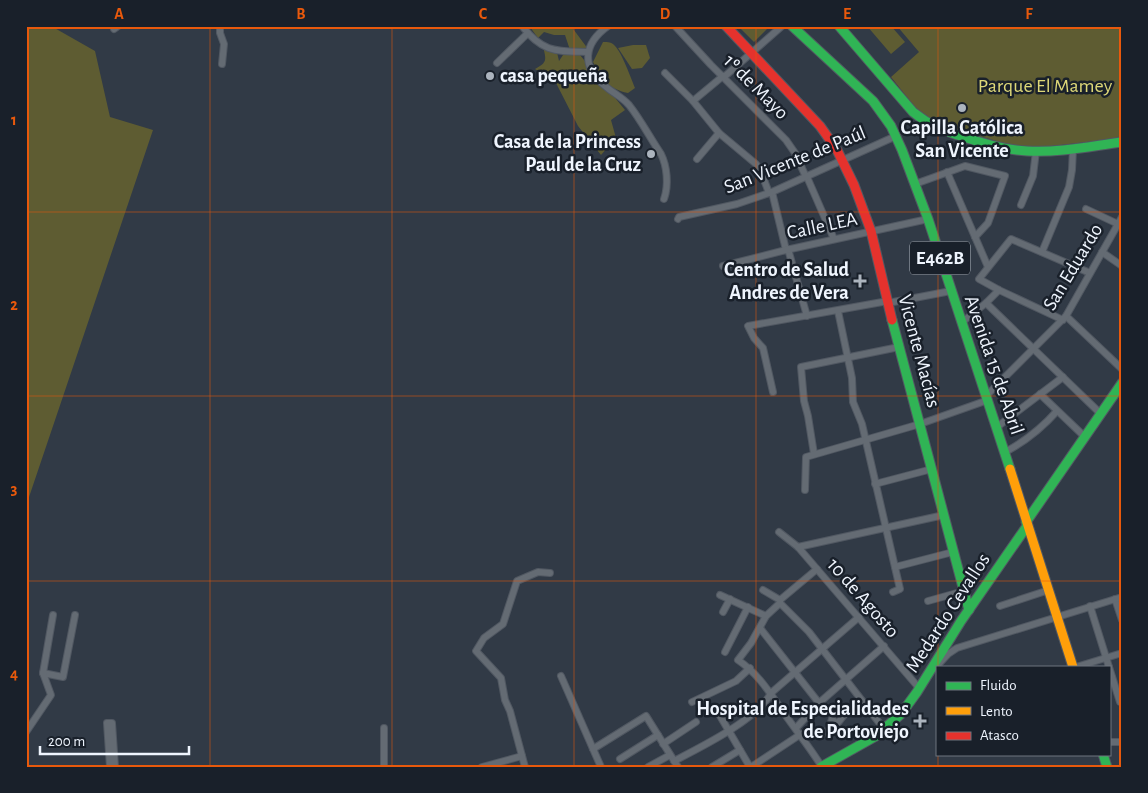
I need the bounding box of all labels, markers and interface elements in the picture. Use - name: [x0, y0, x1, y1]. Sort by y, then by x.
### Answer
- text: A: [114, 6, 124, 22]
- text: B: [296, 6, 306, 22]
- text: C: [479, 6, 488, 22]
- text: D: [660, 6, 671, 22]
- text: E: [843, 6, 851, 22]
- text: F: [1025, 6, 1033, 22]
- street label: 1º de Mayo: [720, 51, 792, 123]
- place label: casa pequeña: [500, 66, 608, 86]
- marker: casa pequeña: [484, 70, 496, 82]
- park label: Parque El Mamey: [978, 76, 1113, 96]
- marker: Capilla Católica San Vicente: [956, 102, 968, 114]
- text: 1: [11, 112, 17, 128]
- place label: Capilla Católica San Vicente: [901, 118, 1024, 161]
- street label: San Vicente de Paúl: [721, 122, 869, 198]
- place label: Casa de la Princess Paul de la Cruz: [494, 132, 641, 175]
- marker: Casa de la Princess Paul de la Cruz: [645, 148, 657, 160]
- street label: Calle LEA: [785, 209, 860, 243]
- street label: San Eduardo: [1039, 220, 1107, 314]
- road number: E462B: [910, 242, 970, 274]
- place label: Centro de Salud Andres de Vera: [724, 260, 849, 303]
- marker: Centro de Salud Andres de Vera: [853, 274, 867, 288]
- street label: Vicente Macías: [894, 292, 944, 410]
- street label: Avenida 15 de Abril: [961, 293, 1027, 437]
- text: 2: [10, 297, 18, 313]
- text: 3: [11, 481, 18, 497]
- street label: Medardo Cevallos: [902, 550, 994, 676]
- street label: 10 de Agosto: [823, 554, 903, 642]
- text: 4: [10, 666, 18, 682]
- legend: [936, 666, 1110, 756]
- text: Fluido: [980, 678, 1017, 693]
- place label: Hospital de Especialidades de Portoviejo: [696, 699, 909, 742]
- text: Lento: [980, 704, 1013, 719]
- marker: Hospital de Especialidades de Portoviejo: [913, 714, 927, 728]
- scale bar: [40, 723, 189, 755]
- text: Atasco: [980, 728, 1019, 743]
- text: 200 m: [48, 734, 85, 749]

